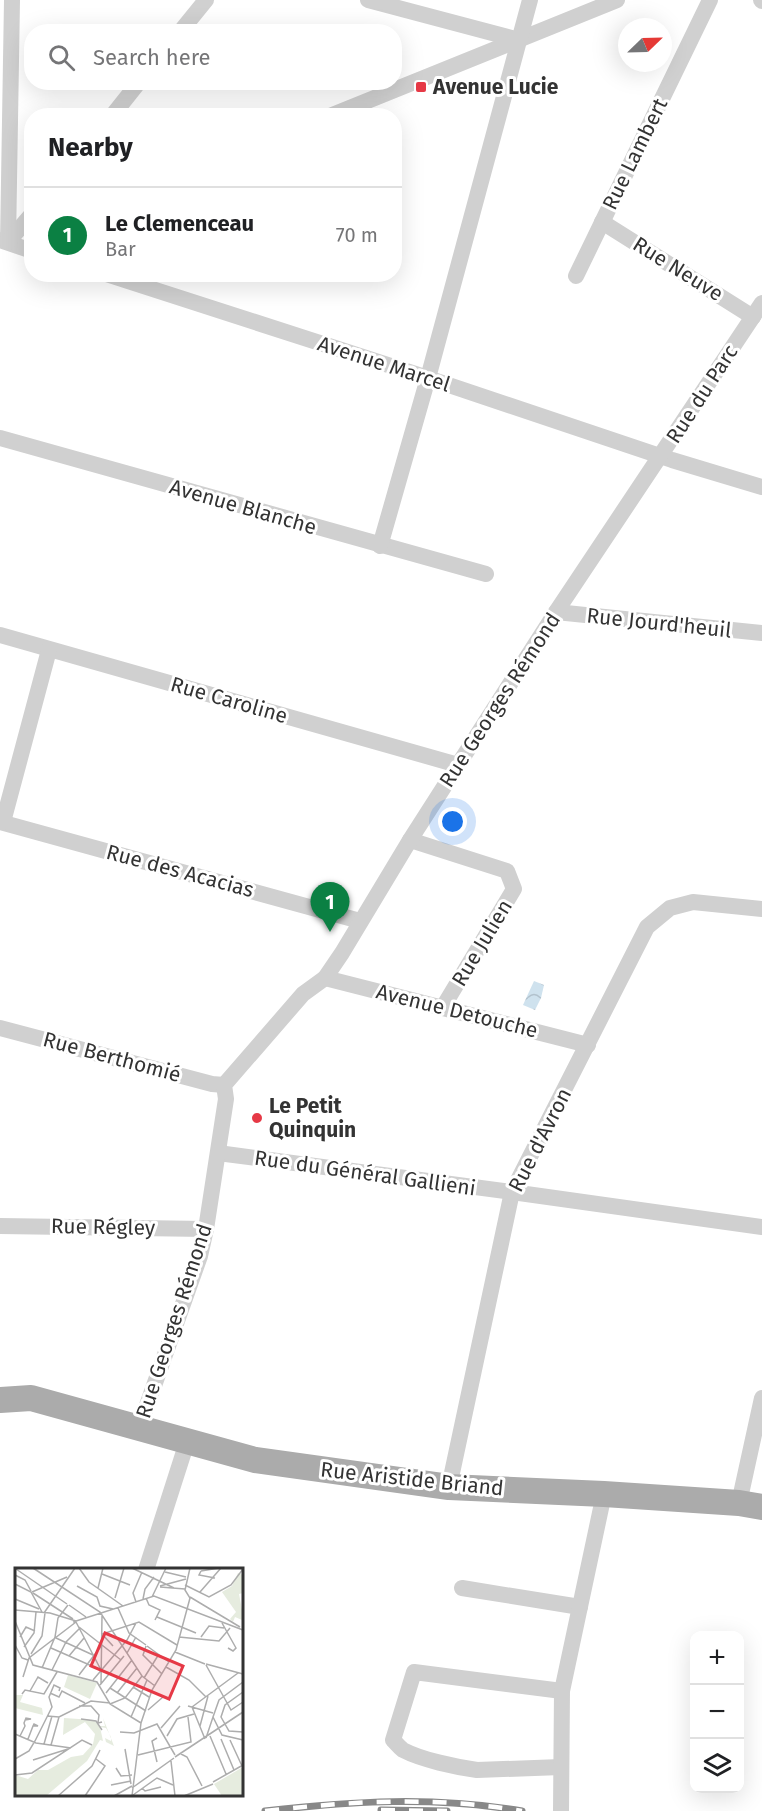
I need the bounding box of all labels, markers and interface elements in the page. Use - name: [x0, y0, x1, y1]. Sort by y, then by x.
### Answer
- north arrow: [618, 18, 672, 72]
- search box: [24, 24, 402, 90]
- icon: search: [45, 41, 78, 74]
- text: Search here: [93, 44, 211, 71]
- place label: Avenue Lucie: [432, 74, 559, 100]
- marker: Avenue Lucie: [414, 80, 428, 94]
- street label: Rue Lambert: [597, 93, 673, 214]
- text: Nearby: [48, 132, 133, 163]
- text: Le Clemenceau: [105, 210, 254, 237]
- text: 1: [63, 223, 72, 247]
- text: 70 m: [336, 223, 378, 247]
- street label: Rue Neuve: [628, 231, 728, 307]
- text: Bar: [105, 237, 136, 261]
- street label: Avenue Marcel: [314, 330, 454, 398]
- street label: Rue du Parc: [661, 340, 743, 448]
- street label: Avenue Blanche: [167, 474, 319, 540]
- street label: Rue Jourd'heuil: [585, 602, 733, 644]
- street label: Rue Georges Rémond: [434, 608, 566, 792]
- street label: Rue Caroline: [168, 671, 290, 729]
- your location: [438, 807, 467, 836]
- street label: Rue des Acacias: [103, 839, 257, 903]
- pin: 1: [310, 882, 350, 932]
- street label: Rue Julien: [446, 895, 518, 991]
- street label: Avenue Detouche: [373, 978, 541, 1044]
- street label: Rue Berthomié: [40, 1026, 184, 1088]
- street label: Rue d'Avron: [503, 1084, 577, 1196]
- place label: Le Petit Quinquin: [269, 1093, 356, 1143]
- marker: Le Petit Quinquin: [250, 1111, 264, 1125]
- street label: Rue du Général Gallieni: [253, 1145, 477, 1201]
- street label: Rue Régley: [51, 1213, 156, 1241]
- street label: Rue Georges Rémond: [130, 1220, 218, 1422]
- street label: Rue Aristide Briand: [319, 1456, 505, 1502]
- inset map: [15, 1568, 243, 1796]
- map controls: [690, 1631, 744, 1793]
- button: +: [690, 1631, 744, 1685]
- button: −: [690, 1685, 744, 1739]
- button: layers: [690, 1739, 744, 1793]

